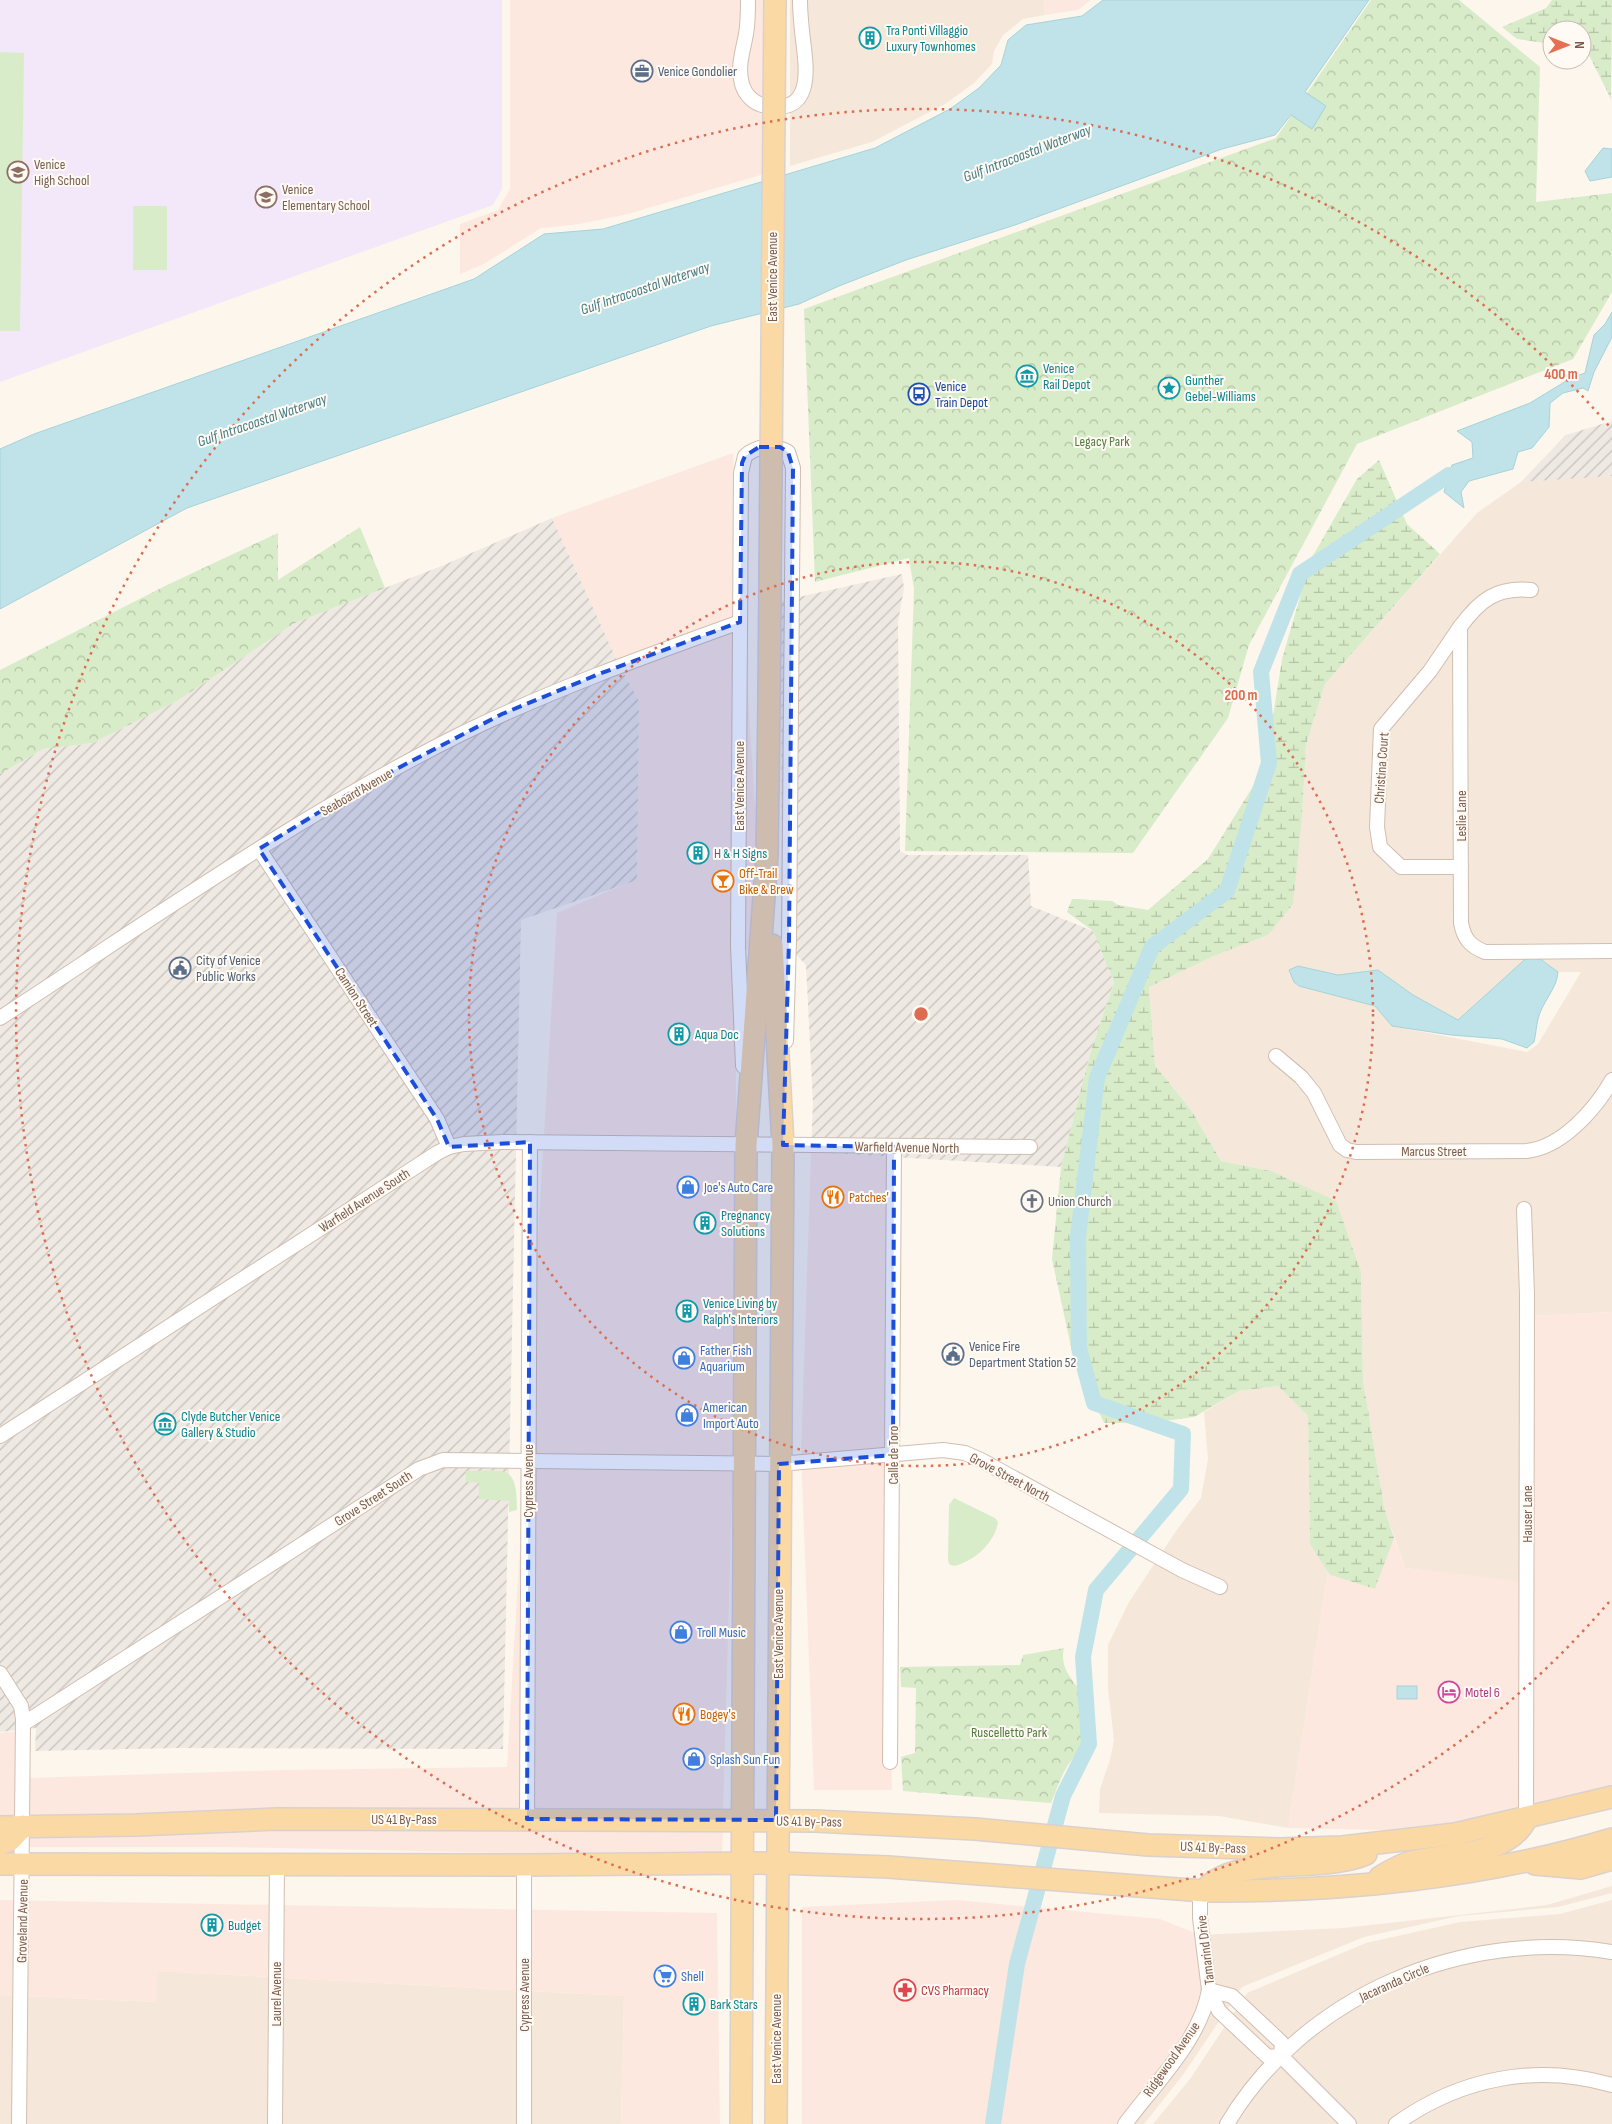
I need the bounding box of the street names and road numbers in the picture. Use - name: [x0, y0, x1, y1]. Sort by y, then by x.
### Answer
- street label: East Venice Avenue: [764, 232, 781, 322]
- street label: Christina Court: [1371, 732, 1392, 804]
- street label: East Venice Avenue: [731, 741, 748, 831]
- street label: Seaboard Avenue: [317, 765, 395, 820]
- street label: Leslie Lane: [1453, 790, 1470, 842]
- street label: Camion Street: [331, 965, 382, 1030]
- street label: Warfield Avenue North: [855, 1138, 959, 1157]
- street label: Marcus Street: [1401, 1143, 1467, 1160]
- street label: Warfield Avenue South: [316, 1165, 413, 1236]
- street label: Calle de Toro: [885, 1425, 902, 1484]
- street label: Cypress Avenue: [520, 1444, 537, 1518]
- street label: Grove Street North: [967, 1449, 1053, 1506]
- street label: Grove Street South: [331, 1467, 415, 1530]
- street label: Hauser Lane: [1519, 1485, 1536, 1543]
- street label: East Venice Avenue: [770, 1589, 787, 1679]
- street label: US 41 By-Pass: [371, 1811, 437, 1828]
- street label: US 41 By-Pass: [776, 1812, 842, 1831]
- street label: US 41 By-Pass: [1180, 1838, 1246, 1857]
- street label: Groveland Avenue: [13, 1879, 32, 1963]
- street label: Tamarind Drive: [1193, 1914, 1218, 1986]
- street label: Cypress Avenue: [516, 1958, 533, 2032]
- street label: Jacaranda Circle: [1356, 1959, 1432, 2006]
- street label: Laurel Avenue: [268, 1962, 285, 2026]
- street label: East Venice Avenue: [768, 1994, 785, 2084]
- street label: Ridgewood Avenue: [1139, 2018, 1204, 2100]

